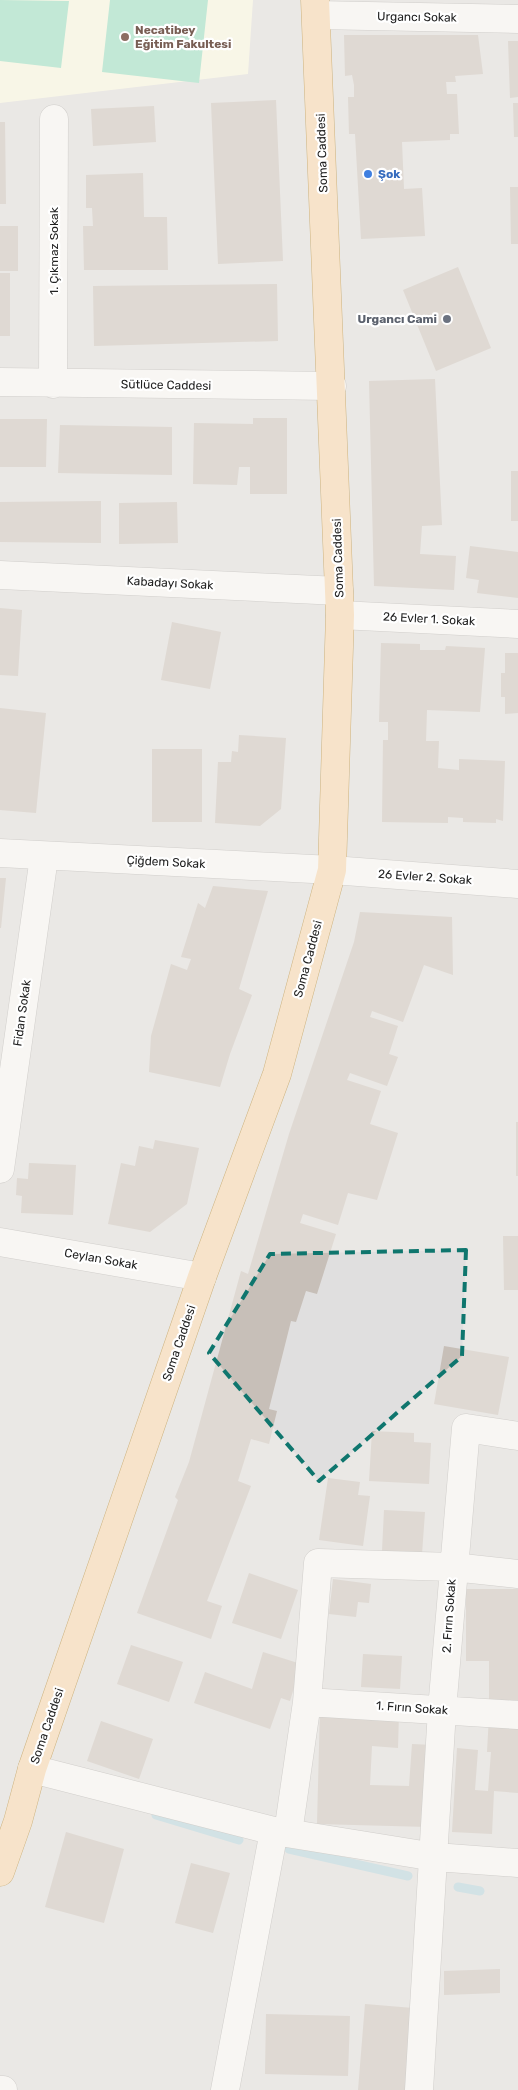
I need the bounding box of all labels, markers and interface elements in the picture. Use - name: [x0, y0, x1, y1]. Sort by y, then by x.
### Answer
- street label: Urgancı Sokak: [377, 9, 458, 25]
- place label: Necatibey Eğitim Fakultesi: [135, 23, 231, 51]
- marker: Necatibey Eğitim Fakultesi: [119, 31, 131, 43]
- street label: Soma Caddesi: [314, 113, 330, 193]
- place label: Şok: [378, 167, 400, 181]
- marker: Şok: [362, 168, 374, 180]
- street label: 1. Çıkmaz Sokak: [47, 206, 61, 295]
- place label: Urgancı Cami: [358, 312, 437, 326]
- marker: Urgancı Cami: [441, 313, 453, 325]
- street label: Sütlüce Caddesi: [121, 377, 211, 393]
- street label: Soma Caddesi: [330, 518, 346, 598]
- street label: Kabadayı Sokak: [126, 574, 215, 592]
- street label: 26 Evler 1. Sokak: [383, 610, 476, 628]
- street label: Çiğdem Sokak: [126, 853, 206, 871]
- street label: 26 Evler 2. Sokak: [378, 867, 473, 887]
- street label: Soma Caddesi: [291, 919, 325, 999]
- street label: Fidan Sokak: [10, 978, 34, 1047]
- street label: Ceylan Sokak: [63, 1246, 139, 1272]
- street label: Soma Caddesi: [159, 1303, 199, 1383]
- street label: 2. Fırın Sokak: [439, 1578, 459, 1653]
- street label: Soma Caddesi: [27, 1686, 67, 1766]
- street label: 1. Fırın Sokak: [376, 1699, 449, 1718]

